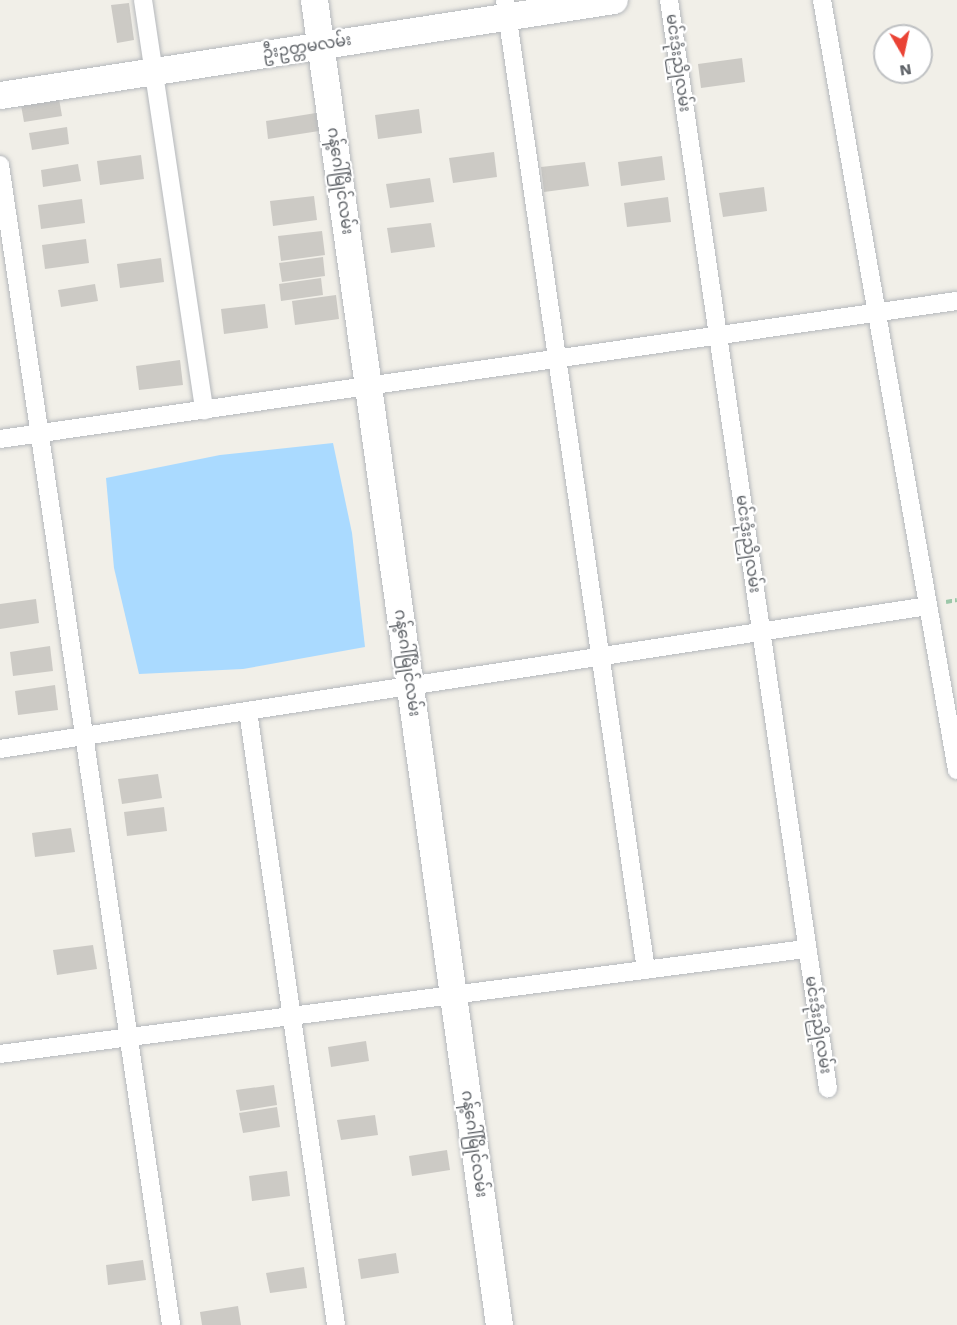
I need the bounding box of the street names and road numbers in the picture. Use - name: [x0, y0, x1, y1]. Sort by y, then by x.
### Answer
- street label: မင်းဒုံးညိုလမ်း: [662, 13, 694, 113]
- street label: ဦးဥတ္တမလမ်း: [261, 30, 353, 64]
- street label: ဂန့်ဂေါ်မြိုင်လမ်း: [323, 126, 357, 236]
- street label: မင်းဒုံးညိုလမ်း: [732, 494, 764, 594]
- street label: ဂန့်ဂေါ်မြိုင်လမ်း: [390, 608, 424, 718]
- street label: မင်းဒုံးညိုလမ်း: [801, 975, 835, 1075]
- street label: ဂန့်ဂေါ်မြိုင်လမ်း: [457, 1089, 491, 1199]

